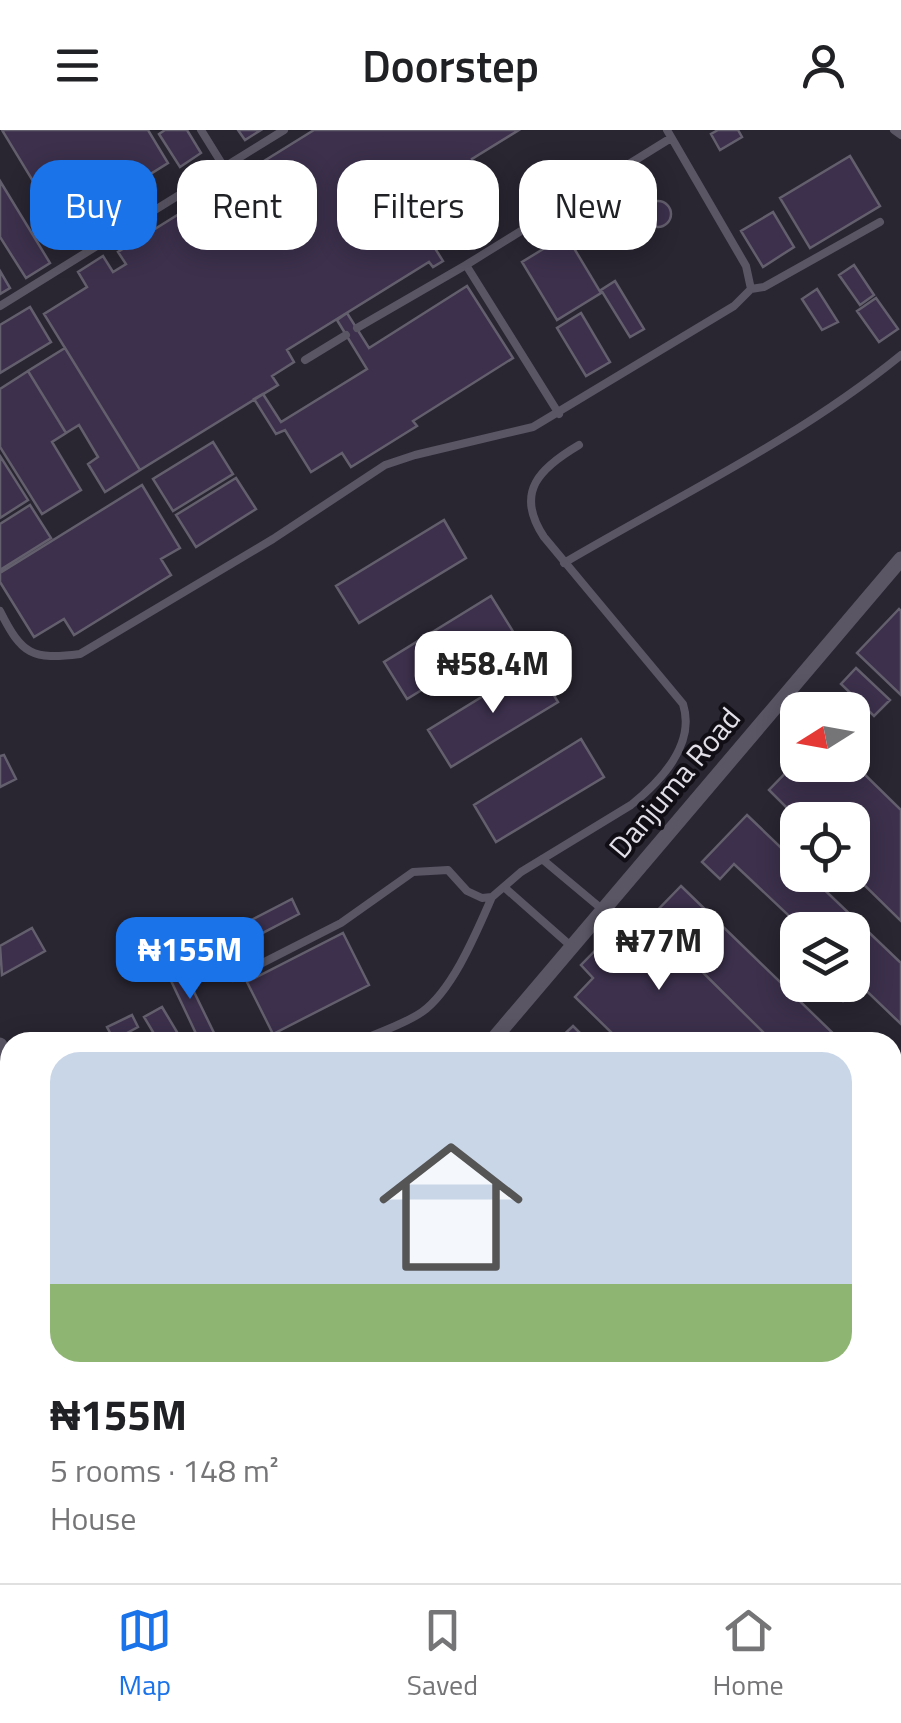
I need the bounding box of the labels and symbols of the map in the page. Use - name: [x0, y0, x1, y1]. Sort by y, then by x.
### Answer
- pin: ₦58.4M: [412, 631, 574, 716]
- north arrow: [780, 692, 870, 782]
- street label: Danjuma Road: [597, 697, 751, 868]
- pin: ₦77M: [600, 908, 718, 993]
- pin: ₦155M: [120, 917, 260, 1002]

